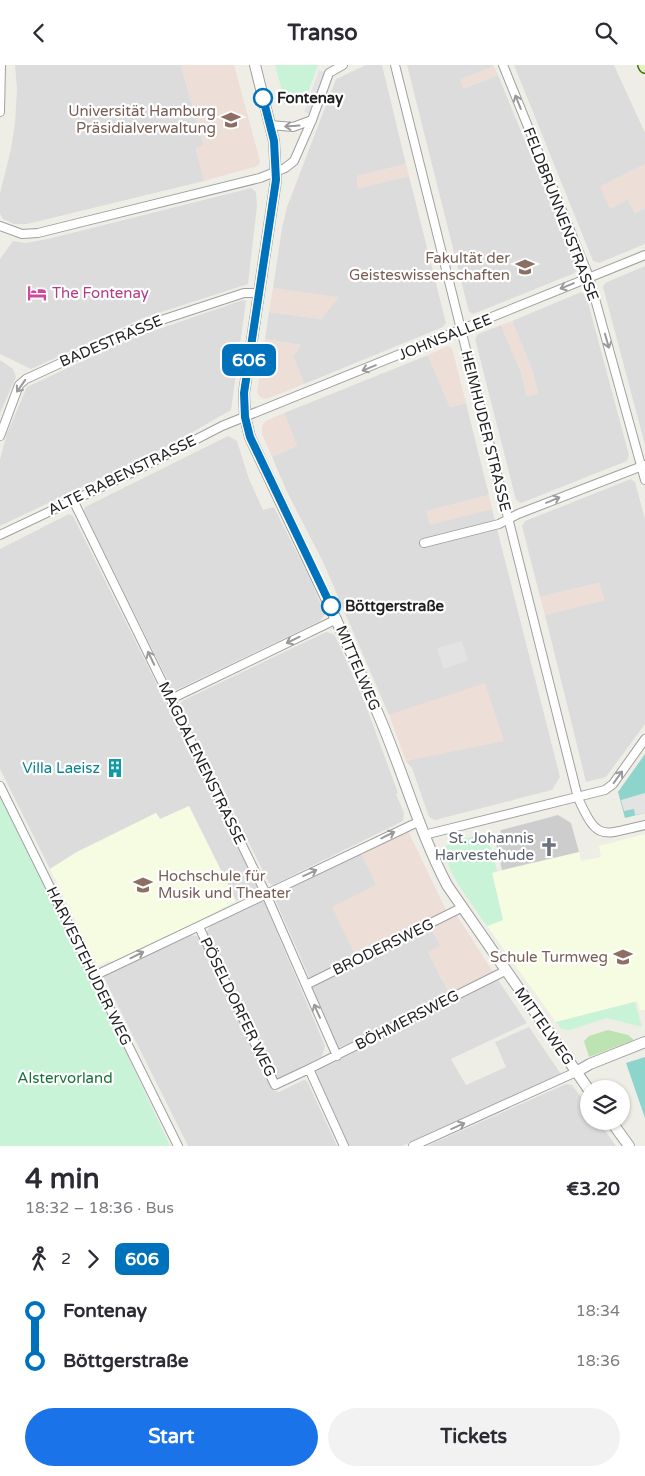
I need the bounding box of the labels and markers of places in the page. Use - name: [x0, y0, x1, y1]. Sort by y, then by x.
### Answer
- marker: Fontenay: [253, 88, 273, 108]
- place label: Fontenay: [277, 89, 343, 108]
- place label: Universität Hamburg Präsidialverwaltung: [68, 102, 216, 137]
- school or university icon: Universität Hamburg Präsidialverwaltung: [220, 109, 242, 131]
- place label: Fakultät der Geisteswissenschaften: [349, 249, 510, 284]
- school or university icon: Fakultät der Geisteswissenschaften: [514, 256, 536, 278]
- hotel icon: The Fontenay: [26, 282, 48, 304]
- place label: The Fontenay: [52, 284, 149, 302]
- marker: Böttgerstraße: [321, 596, 341, 616]
- place label: Böttgerstraße: [345, 597, 445, 616]
- building icon: Villa Laeisz: [104, 757, 126, 779]
- place label: Villa Laeisz: [22, 759, 100, 777]
- place label: St. Johannis Harvestehude: [435, 829, 534, 864]
- church icon: St. Johannis Harvestehude: [538, 836, 560, 858]
- place label: Hochschule für Musik und Theater: [158, 867, 291, 902]
- school or university icon: Hochschule für Musik und Theater: [132, 874, 154, 896]
- school or university icon: Schule Turmweg: [612, 946, 634, 968]
- place label: Schule Turmweg: [490, 948, 608, 966]

